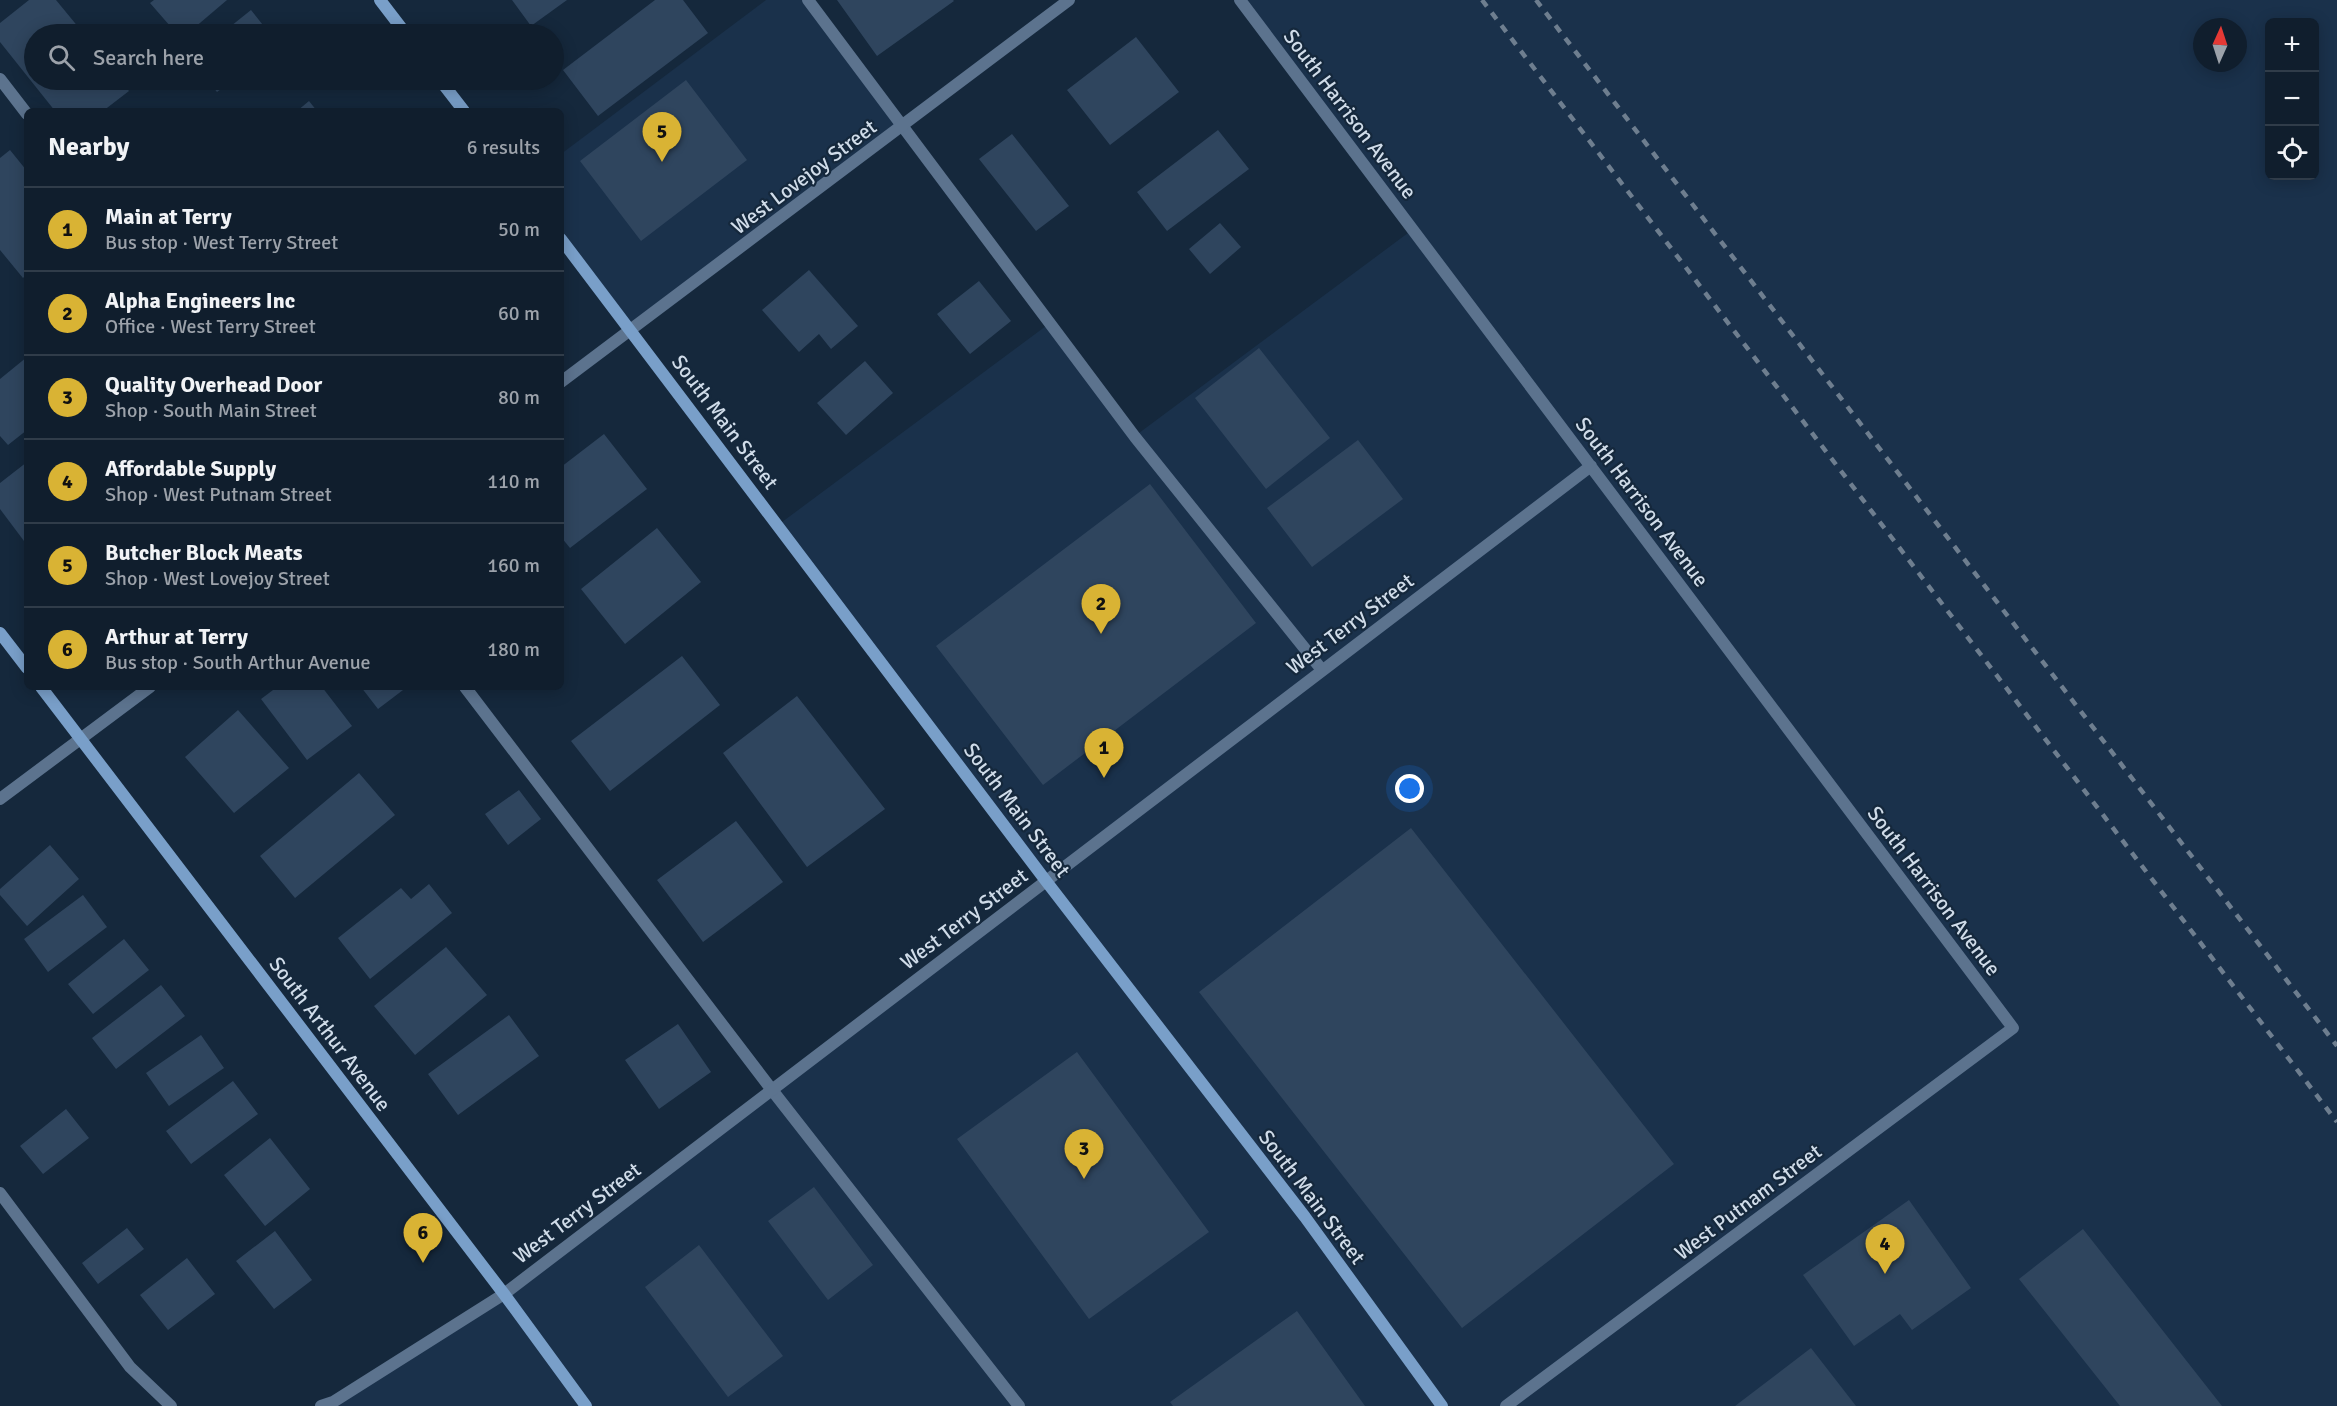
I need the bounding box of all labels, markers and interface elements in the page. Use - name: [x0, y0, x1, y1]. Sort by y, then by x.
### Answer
- north arrow: [2193, 18, 2247, 72]
- map controls: [2265, 18, 2319, 180]
- button: +: [2265, 18, 2319, 72]
- search box: [24, 24, 564, 90]
- street label: South Harrison Avenue: [1278, 24, 1422, 204]
- icon: search: [45, 41, 78, 74]
- text: Search here: [93, 44, 204, 71]
- button: −: [2265, 72, 2319, 126]
- pin: 5: [642, 112, 682, 162]
- street label: West Lovejoy Street: [726, 114, 882, 240]
- button: locate: [2265, 126, 2319, 180]
- text: Nearby: [48, 131, 129, 163]
- text: 6 results: [467, 135, 540, 160]
- text: Main at Terry: [105, 203, 232, 230]
- text: 1: [62, 217, 73, 242]
- text: 50 m: [498, 217, 540, 242]
- text: Bus stop · West Terry Street: [105, 230, 338, 255]
- text: Alpha Engineers Inc: [105, 287, 295, 314]
- text: 2: [62, 301, 73, 326]
- text: 60 m: [498, 301, 540, 326]
- text: Office · West Terry Street: [105, 314, 316, 339]
- street label: South Main Street: [666, 350, 784, 494]
- text: Quality Overhead Door: [105, 371, 322, 398]
- text: 3: [62, 385, 73, 410]
- text: 80 m: [498, 385, 540, 410]
- text: Shop · South Main Street: [105, 398, 317, 423]
- street label: South Harrison Avenue: [1570, 412, 1714, 592]
- text: Affordable Supply: [105, 455, 276, 482]
- text: 4: [62, 469, 73, 494]
- text: 110 m: [487, 469, 540, 494]
- text: Shop · West Putnam Street: [105, 482, 332, 507]
- text: Butcher Block Meats: [105, 539, 302, 566]
- text: 5: [62, 553, 73, 578]
- text: 160 m: [487, 553, 540, 578]
- text: Shop · West Lovejoy Street: [105, 566, 330, 591]
- street label: West Terry Street: [1281, 568, 1419, 680]
- pin: 2: [1082, 584, 1120, 634]
- text: Arthur at Terry: [105, 623, 248, 650]
- text: 6: [62, 637, 73, 662]
- text: 180 m: [487, 637, 540, 662]
- text: Bus stop · South Arthur Avenue: [105, 650, 371, 675]
- pin: 1: [1084, 728, 1124, 778]
- street label: South Main Street: [958, 738, 1076, 882]
- your location: [1395, 774, 1424, 803]
- street label: South Harrison Avenue: [1862, 801, 2006, 981]
- street label: West Terry Street: [895, 863, 1033, 975]
- street label: South Arthur Avenue: [263, 952, 397, 1116]
- street label: South Main Street: [1253, 1125, 1371, 1269]
- pin: 3: [1064, 1130, 1104, 1179]
- street label: West Putnam Street: [1669, 1138, 1827, 1266]
- street label: West Terry Street: [508, 1157, 646, 1269]
- pin: 6: [404, 1214, 442, 1263]
- pin: 4: [1866, 1224, 1904, 1274]

